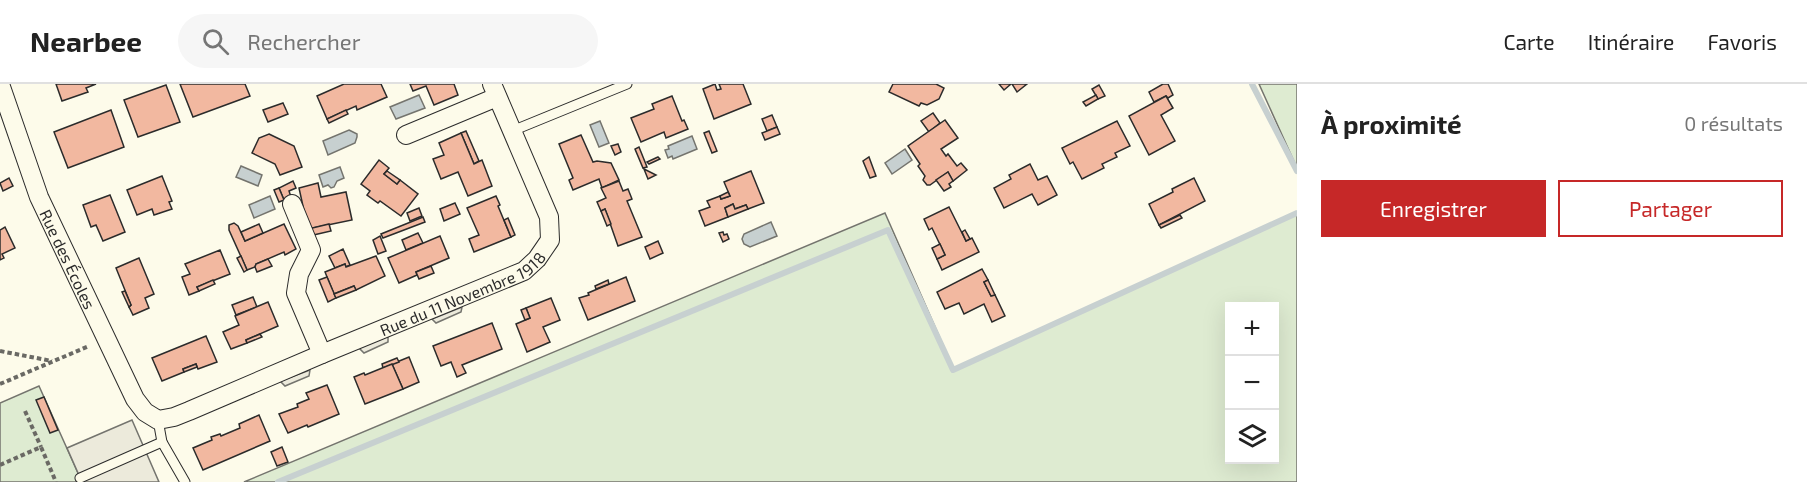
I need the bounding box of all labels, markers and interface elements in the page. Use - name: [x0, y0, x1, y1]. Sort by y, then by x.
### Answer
- search box: [178, 14, 598, 68]
- text: Nearbee: [30, 24, 142, 58]
- icon: search: [199, 25, 232, 58]
- text: Rechercher: [247, 28, 361, 54]
- text: Carte: [1503, 29, 1555, 54]
- text: Itinéraire: [1588, 29, 1674, 54]
- text: Favoris: [1707, 29, 1777, 54]
- text: À proximité: [1321, 108, 1462, 139]
- text: 0 résultats: [1684, 111, 1783, 135]
- button: Enregistrer: [1321, 180, 1546, 237]
- button: Partager: [1558, 180, 1783, 237]
- street label: Rue des Écoles: [37, 206, 100, 312]
- street label: Rue du 11 Novembre 1918: [377, 248, 549, 339]
- map controls: [1225, 302, 1279, 464]
- button: +: [1225, 302, 1279, 356]
- button: −: [1225, 356, 1279, 410]
- button: layers: [1225, 410, 1279, 464]

